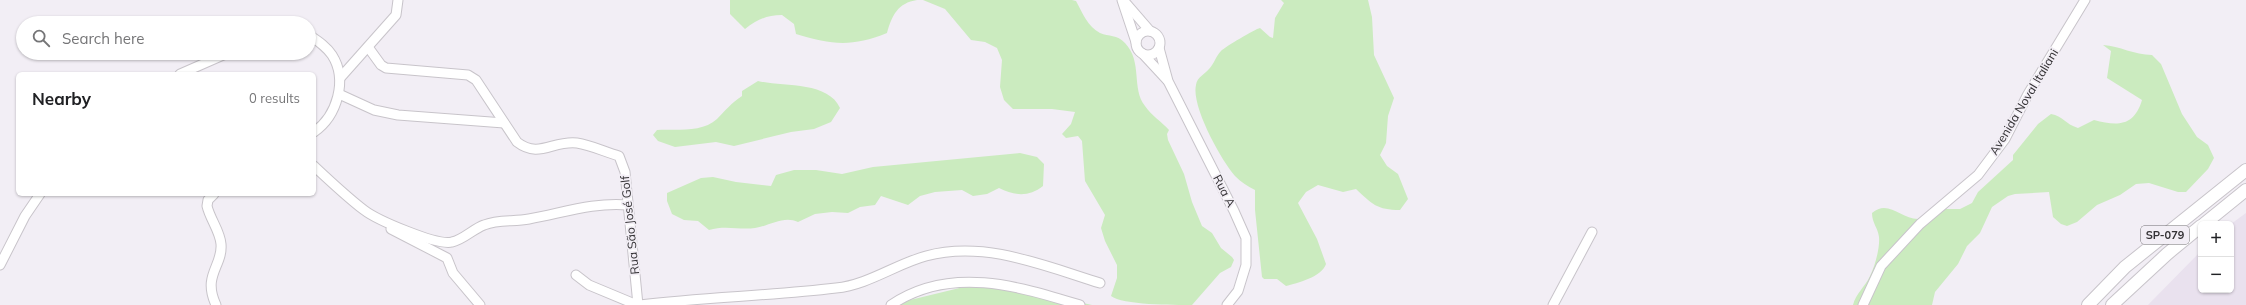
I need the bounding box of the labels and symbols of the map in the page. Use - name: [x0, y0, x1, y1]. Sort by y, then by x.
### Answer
- street label: Avenida Noval Italiani: [1986, 46, 2061, 158]
- street label: Rua A: [1210, 172, 1239, 210]
- street label: Rua São José Golf: [617, 174, 642, 275]
- road number: SP-079: [2141, 226, 2189, 244]

